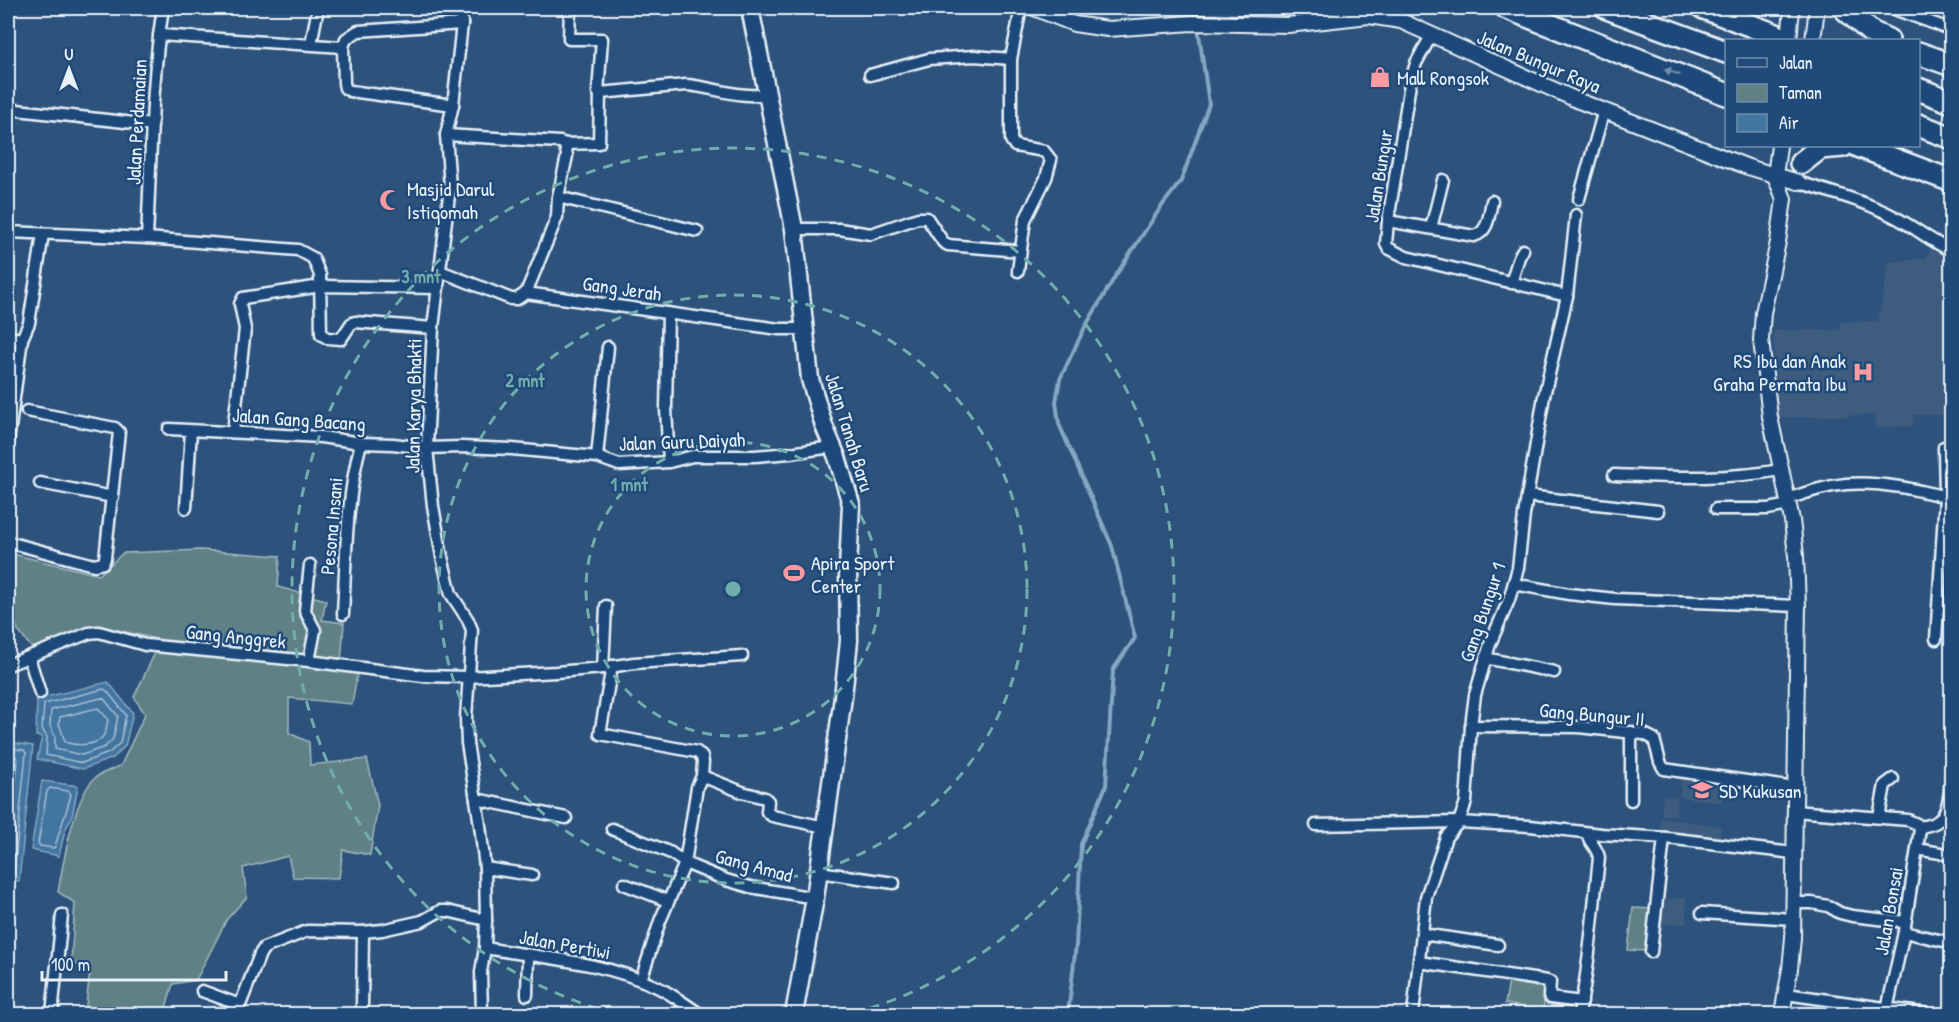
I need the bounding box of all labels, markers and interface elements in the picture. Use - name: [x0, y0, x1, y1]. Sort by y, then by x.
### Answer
- street label: Jalan Bungur Raya: [1473, 23, 1605, 99]
- north arrow: [39, 39, 99, 99]
- legend: [1725, 39, 1920, 147]
- text: U: [65, 43, 74, 65]
- text: Jalan: [1779, 50, 1813, 75]
- street label: Jalan Perdamaian: [119, 58, 153, 186]
- place label: Mall Rongsok: [1397, 64, 1489, 91]
- shop icon: Mall Rongsok: [1368, 65, 1392, 89]
- one-way arrow: [1663, 67, 1681, 77]
- text: Taman: [1779, 80, 1822, 105]
- text: Air: [1779, 110, 1799, 135]
- street label: Jalan Bungur: [1357, 127, 1399, 224]
- place label: Masjid Darul Istiqomah: [407, 175, 495, 225]
- mosque icon: Masjid Darul Istiqomah: [378, 188, 402, 212]
- text: 3 mnt: [402, 264, 441, 289]
- street label: Gang Jerah: [581, 269, 663, 307]
- street label: Jalan Karya Bhakti: [398, 338, 428, 474]
- place label: RS Ibu dan Anak Graha Permata Ibu: [1713, 347, 1846, 397]
- hospital icon: RS Ibu dan Anak Graha Permata Ibu: [1851, 360, 1875, 384]
- text: 2 mnt: [505, 368, 545, 393]
- street label: Jalan Tanah Baru: [819, 369, 881, 495]
- street label: Jalan Gang Bacang: [231, 401, 367, 437]
- street label: Jalan Guru Daiyah: [618, 425, 746, 457]
- text: 1 mnt: [610, 472, 648, 497]
- street label: Pesona Insani: [313, 476, 349, 576]
- place label: Apira Sport Center: [811, 549, 895, 599]
- street label: Gang Bungur 1: [1452, 559, 1512, 665]
- sports icon: Apira Sport Center: [782, 561, 806, 585]
- centre of rings: [723, 579, 743, 599]
- street label: Gang Anggrek: [185, 617, 287, 655]
- street label: Gang Bungur II: [1538, 696, 1646, 732]
- place label: SD Kukusan: [1719, 777, 1802, 804]
- school or university icon: SD Kukusan: [1690, 778, 1714, 802]
- street label: Gang Amad: [712, 842, 796, 888]
- street label: Jalan Bonsai: [1867, 865, 1909, 957]
- street label: Jalan Pertiwi: [517, 923, 613, 965]
- scale bar: [42, 944, 226, 982]
- text: 100 m: [51, 952, 90, 977]

